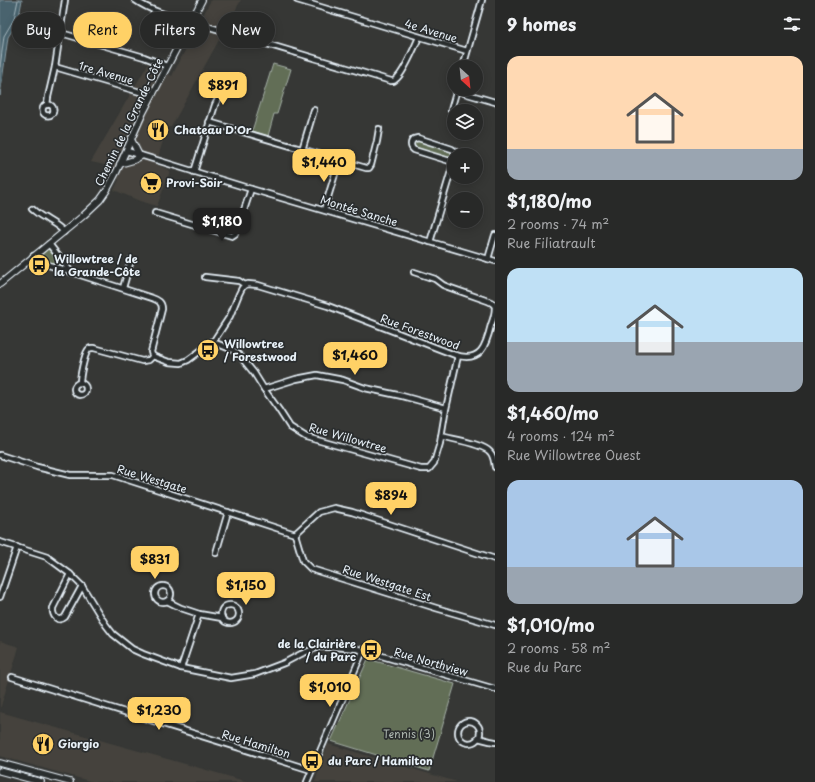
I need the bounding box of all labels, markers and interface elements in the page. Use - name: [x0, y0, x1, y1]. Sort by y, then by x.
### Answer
- text: 9 homes: [507, 11, 576, 37]
- chip: Buy: [12, 12, 65, 48]
- chip: Rent: [73, 12, 132, 48]
- chip: Filters: [140, 12, 209, 48]
- chip: New: [217, 12, 275, 48]
- icon: filters: [781, 13, 803, 35]
- street label: 4e Avenue: [403, 14, 460, 47]
- street label: Chemin de la Grande-Côte: [90, 55, 167, 189]
- street label: 1re Avenue: [77, 57, 136, 88]
- north arrow: [447, 60, 483, 96]
- map controls: [447, 60, 483, 228]
- pin: $891: [199, 72, 247, 106]
- text: $891: [208, 75, 238, 94]
- icon: home: [619, 82, 691, 154]
- button: layers: [447, 104, 483, 140]
- restaurant icon: Chateau D'Or: [145, 117, 171, 143]
- place label: Chateau D'Or: [174, 121, 252, 138]
- button: +: [447, 148, 483, 184]
- pin: $1,440: [291, 149, 357, 183]
- text: $1,440: [301, 152, 347, 171]
- supermarket icon: Provi-Soir: [138, 170, 164, 196]
- place label: Provi-Soir: [166, 174, 223, 191]
- text: $1,180/mo: [507, 188, 591, 214]
- street label: Montée Sanche: [318, 191, 400, 230]
- button: −: [447, 192, 483, 228]
- pin: $1,180: [189, 208, 255, 242]
- text: $1,180: [202, 211, 242, 230]
- text: 2 rooms · 74 m²: [507, 214, 609, 233]
- text: Rue Filiatrault: [507, 233, 596, 252]
- place label: Willowtree / de la Grande-Côte: [54, 250, 140, 280]
- bus stop icon: Willowtree / de la Grande-Côte: [26, 252, 52, 278]
- icon: home: [619, 294, 691, 366]
- street label: Rue Forestwood: [378, 309, 462, 354]
- place label: Willowtree / Forestwood: [223, 335, 297, 365]
- bus stop icon: Willowtree / Forestwood: [195, 337, 221, 363]
- pin: $1,460: [322, 342, 388, 376]
- text: $1,460: [332, 345, 378, 364]
- text: $1,460/mo: [507, 400, 599, 426]
- street label: Rue Willowtree: [307, 418, 389, 457]
- text: 4 rooms · 124 m²: [507, 426, 615, 445]
- text: Rue Willowtree Ouest: [507, 445, 641, 464]
- street label: Rue Westgate: [115, 460, 189, 497]
- pin: $894: [367, 482, 415, 516]
- text: $894: [374, 485, 408, 504]
- icon: home: [619, 506, 691, 578]
- pin: $831: [131, 546, 179, 580]
- text: $831: [140, 549, 170, 568]
- street label: Rue Westgate Est: [341, 560, 434, 605]
- pin: $1,150: [213, 572, 279, 606]
- text: $1,150: [226, 575, 266, 594]
- text: $1,010/mo: [507, 612, 594, 638]
- place label: de la Clairière / du Parc: [278, 635, 356, 665]
- bus stop icon: de la Clairière / du Parc: [358, 637, 384, 663]
- text: 2 rooms · 58 m²: [507, 638, 610, 657]
- street label: Rue Northview: [392, 643, 471, 680]
- text: Rue du Parc: [507, 657, 582, 676]
- pin: $1,010: [297, 674, 363, 708]
- text: $1,010: [309, 677, 351, 696]
- pin: $1,230: [126, 697, 192, 731]
- text: $1,230: [137, 700, 181, 719]
- street label: Rue Hamilton: [220, 725, 293, 762]
- park label: Tennis (3): [383, 725, 435, 742]
- restaurant icon: Giorgio: [30, 731, 56, 757]
- place label: Giorgio: [58, 735, 99, 752]
- bus stop icon: du Parc / Hamilton: [299, 748, 325, 774]
- place label: du Parc / Hamilton: [328, 752, 433, 769]

